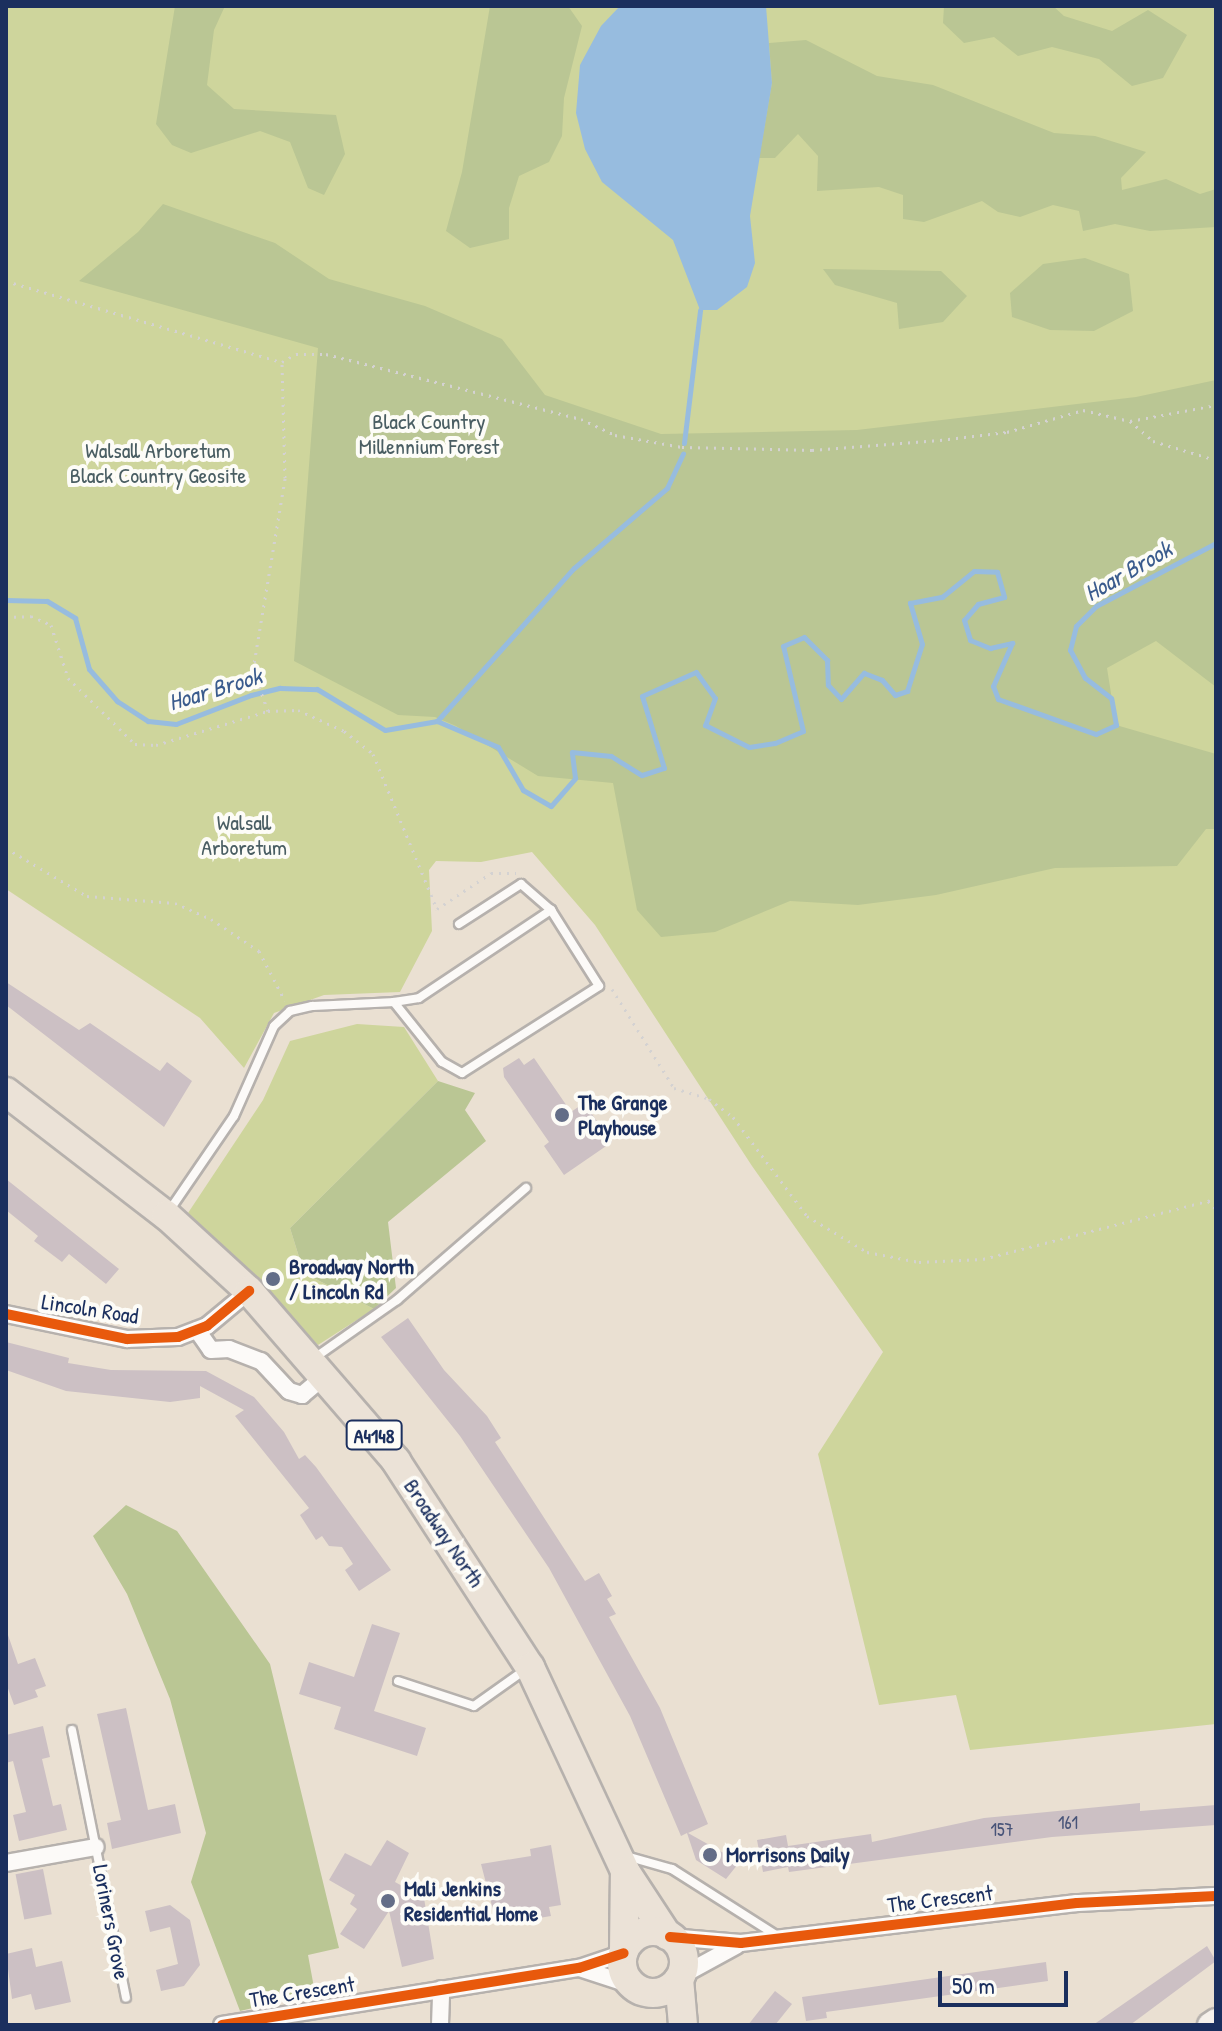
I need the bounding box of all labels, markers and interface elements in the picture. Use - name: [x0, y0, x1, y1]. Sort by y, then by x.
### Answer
- park label: Black Country Millennium Forest: [359, 408, 499, 460]
- park label: Walsall Arboretum Black Country Geosite: [70, 437, 246, 488]
- water label: Hoar Brook: [1079, 535, 1177, 607]
- water label: Hoar Brook: [165, 661, 265, 717]
- park label: Walsall Arboretum: [201, 809, 287, 860]
- place label: The Grange Playhouse: [578, 1089, 667, 1140]
- marker: The Grange Playhouse: [553, 1106, 571, 1124]
- place label: Broadway North / Lincoln Rd: [289, 1253, 414, 1304]
- marker: Broadway North / Lincoln Rd: [264, 1270, 282, 1288]
- street label: Lincoln Road: [40, 1288, 140, 1330]
- road number: A4148: [344, 1419, 404, 1451]
- street label: Broadway North: [398, 1474, 490, 1592]
- house number: 161: [1058, 1812, 1078, 1834]
- house number: 157: [990, 1819, 1014, 1841]
- place label: Morrisons Daily: [726, 1842, 850, 1868]
- marker: Morrisons Daily: [701, 1846, 719, 1864]
- street label: Loriners Grove: [87, 1862, 135, 1982]
- place label: Mali Jenkins Residential Home: [404, 1875, 538, 1926]
- street label: The Crescent: [886, 1879, 994, 1919]
- marker: Mali Jenkins Residential Home: [379, 1892, 397, 1910]
- scale bar: [942, 1955, 1072, 2005]
- text: 50 m: [952, 1969, 995, 2001]
- street label: The Crescent: [248, 1971, 356, 2013]

